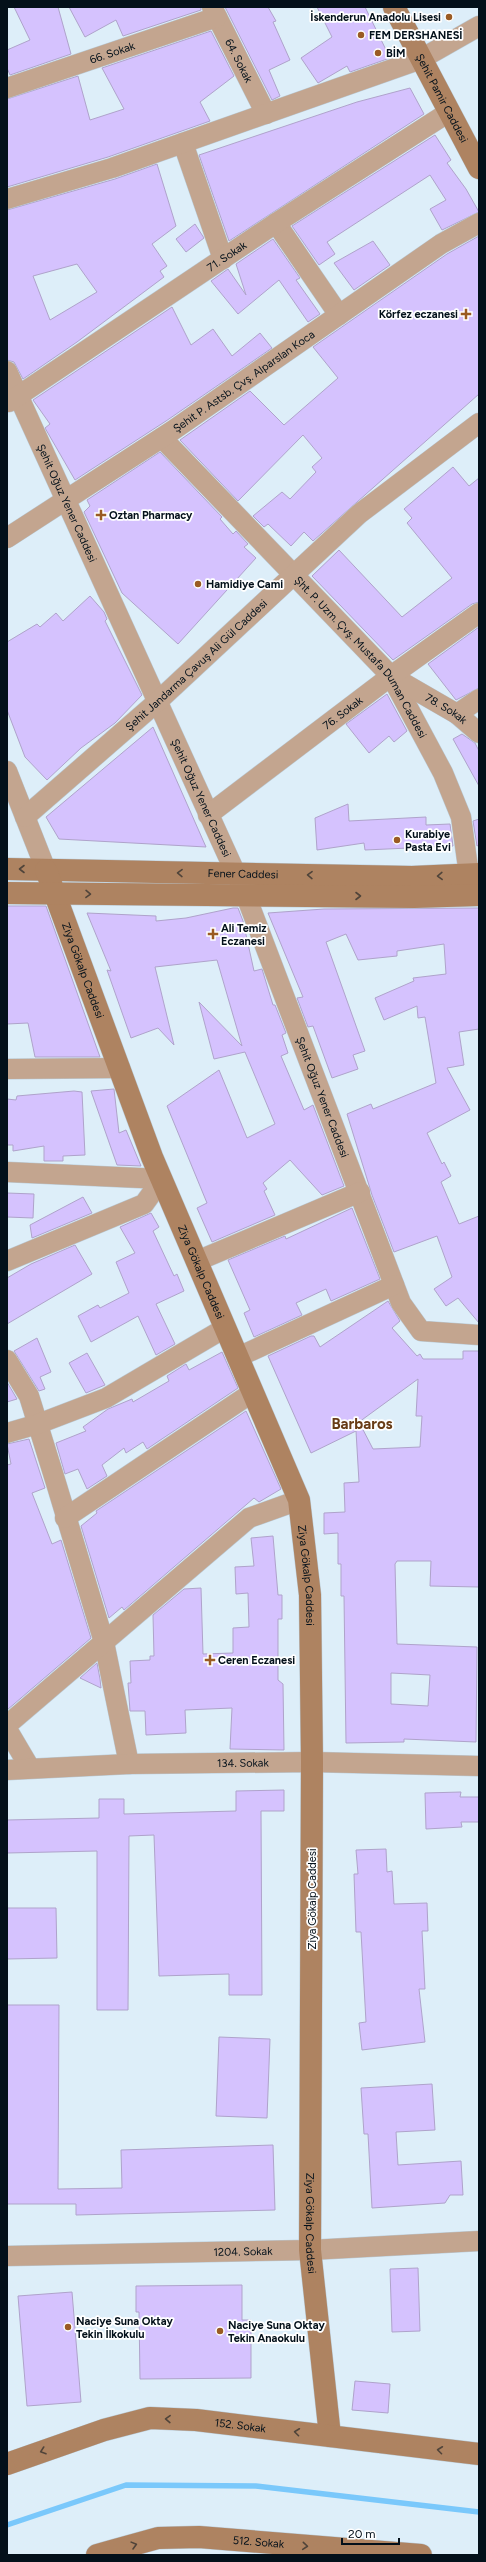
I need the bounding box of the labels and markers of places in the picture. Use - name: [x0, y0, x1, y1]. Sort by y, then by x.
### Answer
- place label: İskenderun Anadolu Lisesi: [310, 10, 441, 24]
- marker: İskenderun Anadolu Lisesi: [444, 12, 454, 22]
- place label: FEM DERSHANESİ: [369, 28, 463, 42]
- marker: FEM DERSHANESİ: [356, 30, 366, 40]
- place label: BİM: [386, 46, 405, 60]
- marker: BİM: [373, 48, 383, 58]
- place label: Körfez eczanesi: [379, 308, 458, 321]
- marker: Körfez eczanesi: [461, 309, 471, 319]
- place label: Oztan Pharmacy: [109, 509, 193, 522]
- marker: Oztan Pharmacy: [96, 510, 106, 520]
- place label: Hamidiye Cami: [206, 578, 283, 591]
- marker: Hamidiye Cami: [193, 579, 203, 589]
- place label: Kurabiye Pasta Evi: [405, 828, 451, 854]
- marker: Kurabiye Pasta Evi: [392, 835, 402, 845]
- place label: Ali Temiz Eczanesi: [221, 922, 267, 948]
- marker: Ali Temiz Eczanesi: [208, 929, 218, 939]
- place label: Ceren Eczanesi: [218, 1654, 295, 1667]
- marker: Ceren Eczanesi: [205, 1655, 215, 1665]
- place label: Naciye Suna Oktay Tekin İlkokulu: [76, 2315, 173, 2341]
- place label: Naciye Suna Oktay Tekin Anaokulu: [228, 2319, 325, 2345]
- marker: Naciye Suna Oktay Tekin İlkokulu: [63, 2322, 73, 2332]
- marker: Naciye Suna Oktay Tekin Anaokulu: [215, 2326, 225, 2336]

